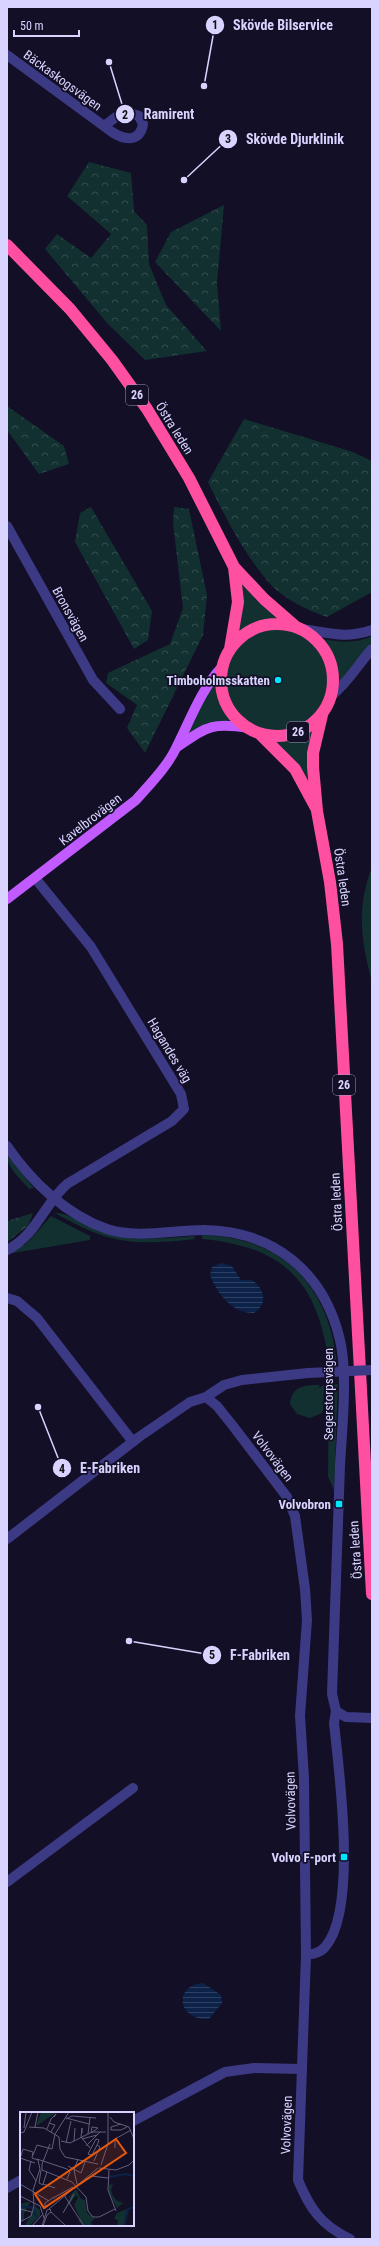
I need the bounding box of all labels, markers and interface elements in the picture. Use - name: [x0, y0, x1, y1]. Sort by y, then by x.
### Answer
- scale bar: [14, 12, 79, 38]
- callout: Skövde Bilservice: [205, 12, 341, 38]
- text: Skövde Bilservice: [233, 17, 333, 33]
- text: 1: [212, 18, 218, 32]
- text: 50 m: [20, 19, 44, 33]
- street label: Bäckaskogsvägen: [21, 47, 105, 114]
- callout: Ramirent: [115, 101, 202, 127]
- text: Ramirent: [144, 106, 194, 122]
- text: 2: [122, 108, 128, 122]
- callout: Skövde Djurklinik: [218, 126, 352, 152]
- text: Skövde Djurklinik: [246, 131, 344, 147]
- text: 3: [225, 132, 231, 146]
- road number: 26: [126, 385, 148, 405]
- street label: Östra leden: [153, 400, 196, 457]
- street label: Bronsvägen: [49, 584, 92, 644]
- place label: Timboholmsskatten: [167, 673, 270, 688]
- marker: Timboholmsskatten: [273, 675, 283, 685]
- road number: 26: [287, 722, 309, 742]
- street label: Kavelbrovägen: [56, 790, 124, 848]
- street label: Östra leden: [331, 847, 354, 907]
- street label: Hagandes väg: [144, 1015, 195, 1085]
- road number: 26: [333, 1075, 355, 1095]
- street label: Östra leden: [327, 1172, 346, 1232]
- street label: Segerstorpsvägen: [321, 1348, 336, 1440]
- street label: Volvovägen: [249, 1428, 296, 1484]
- callout: E-Fabriken: [52, 1455, 148, 1481]
- text: E-Fabriken: [80, 1460, 140, 1476]
- text: 4: [59, 1462, 65, 1476]
- place label: Volvobron: [278, 1497, 331, 1512]
- marker: Volvobron: [334, 1499, 344, 1509]
- street label: Östra leden: [346, 1520, 365, 1580]
- callout: F-Fabriken: [202, 1642, 298, 1668]
- text: F-Fabriken: [230, 1647, 290, 1663]
- text: 5: [209, 1648, 215, 1662]
- street label: Volvovägen: [282, 1771, 299, 1831]
- place label: Volvo F-port: [271, 1850, 336, 1865]
- marker: Volvo F-port: [339, 1852, 349, 1862]
- street label: Volvovägen: [278, 2095, 295, 2155]
- inset map: [20, 2112, 134, 2226]

